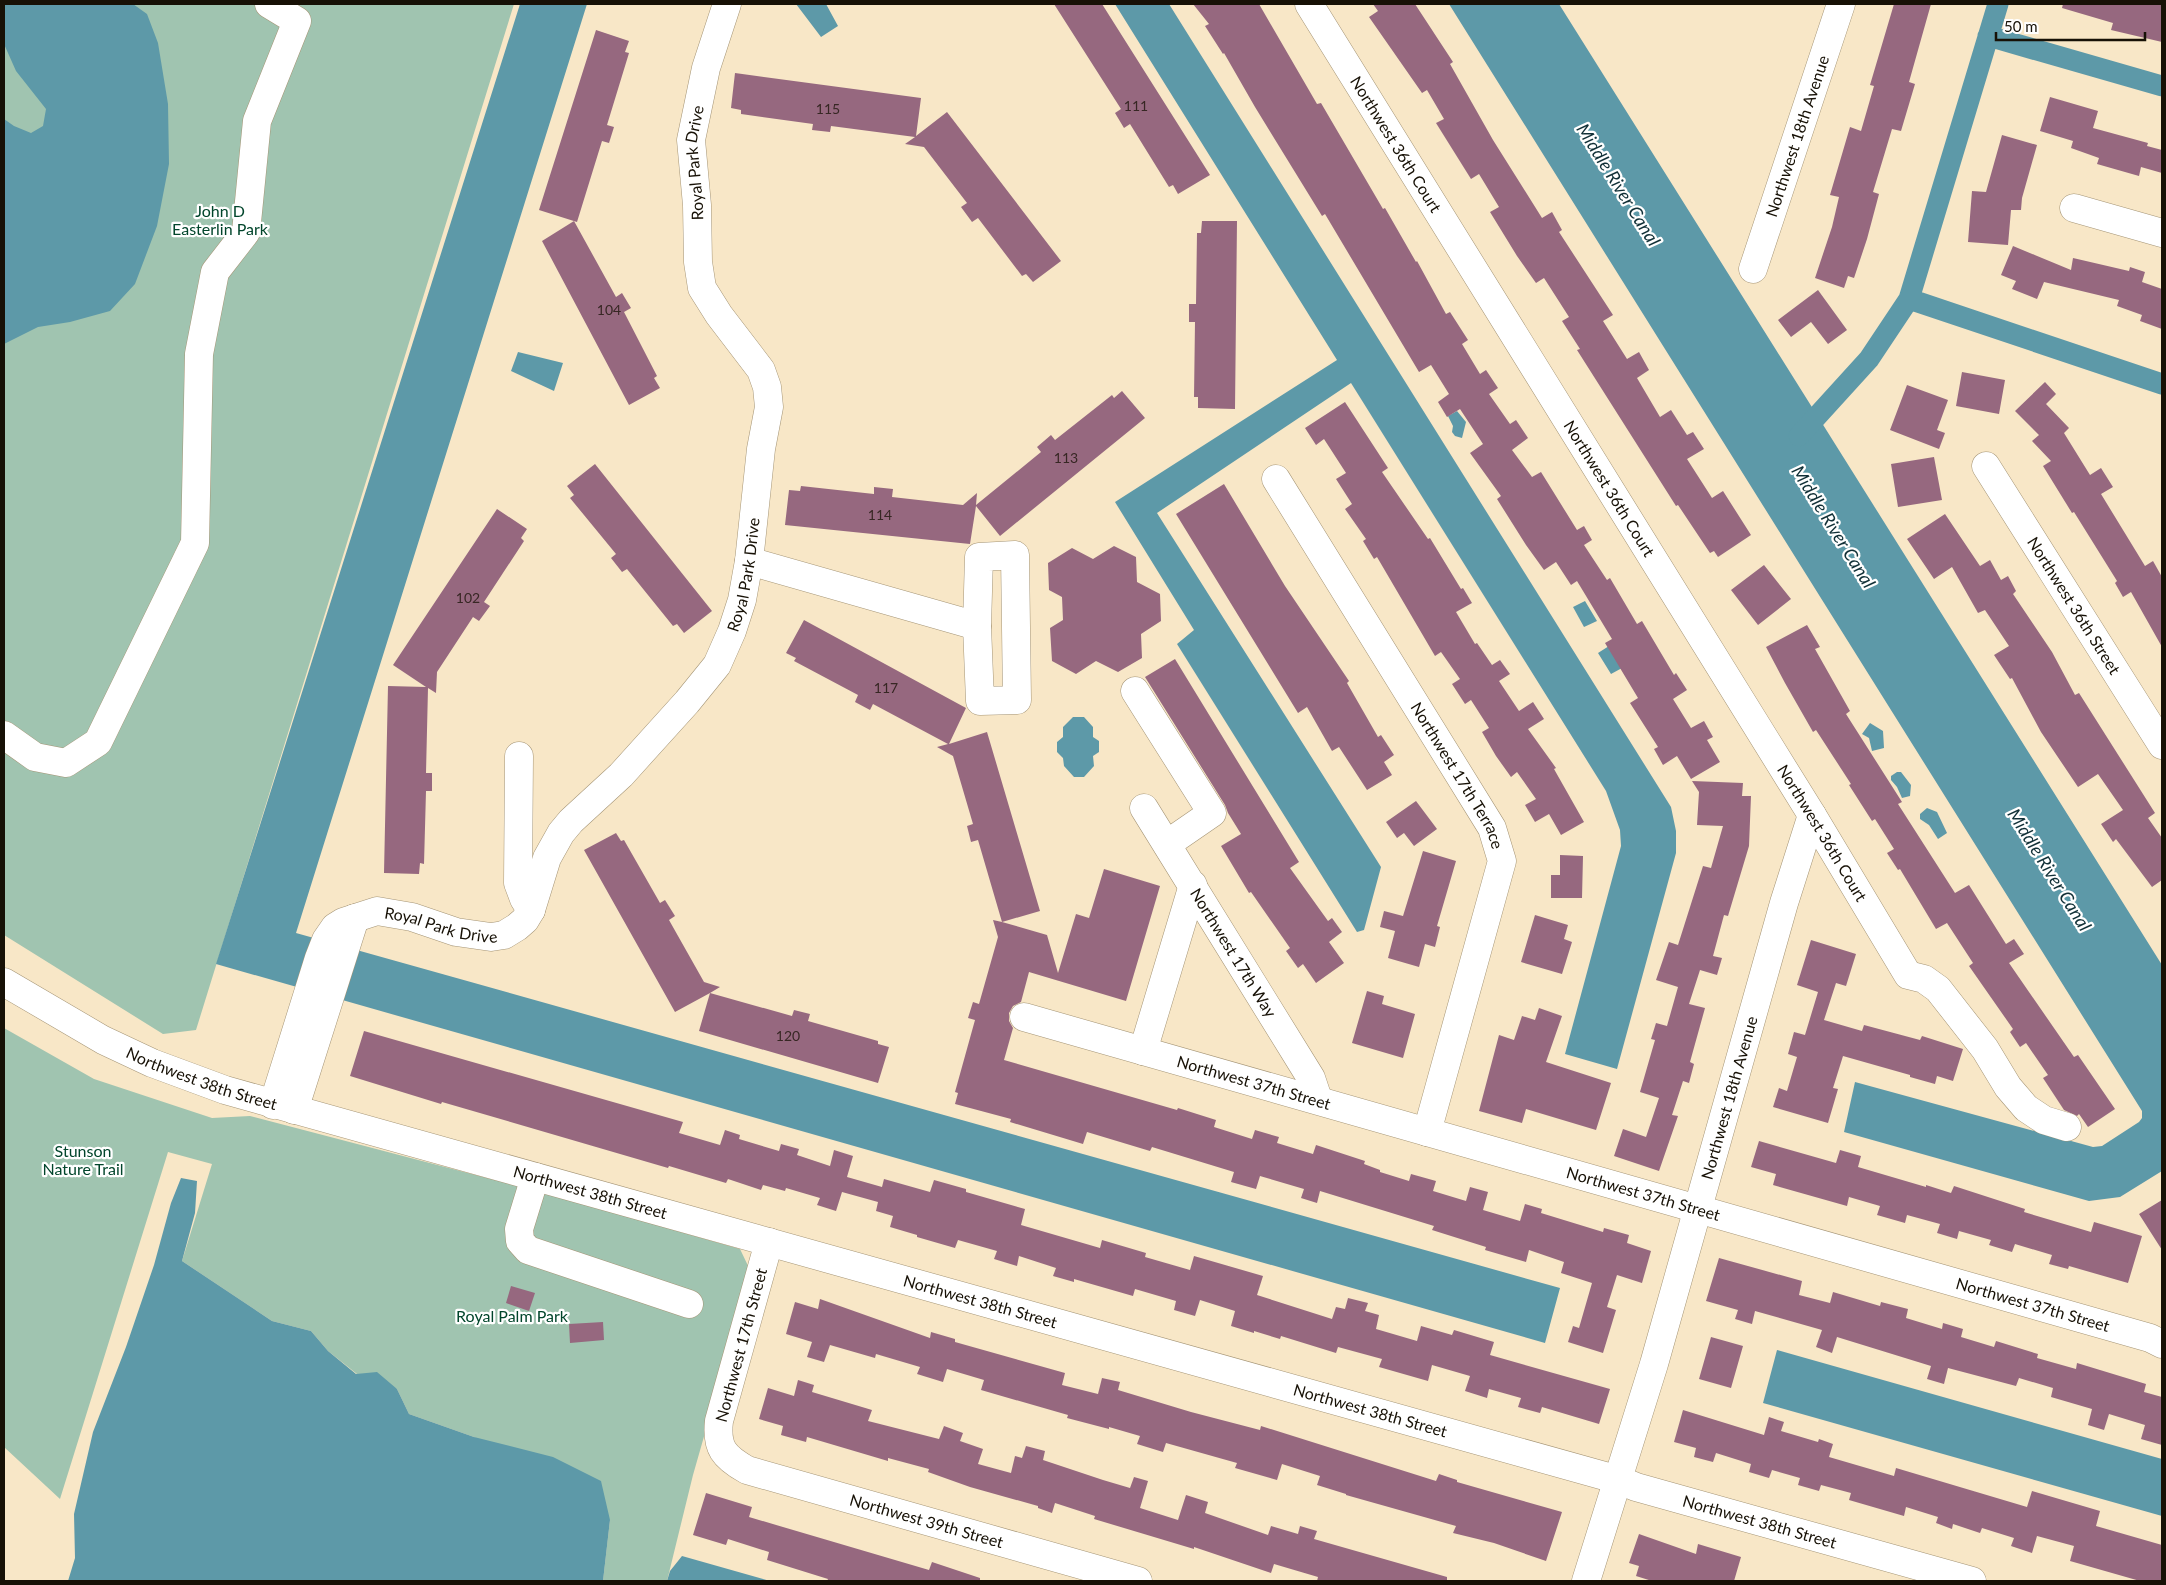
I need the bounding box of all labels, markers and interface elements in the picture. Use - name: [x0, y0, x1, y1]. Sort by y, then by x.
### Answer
- scale bar: [1996, 10, 2145, 42]
- text: 50 m: [2004, 17, 2038, 35]
- street label: Northwest 18th Avenue: [1761, 53, 1832, 219]
- street label: Northwest 36th Court: [1347, 72, 1446, 216]
- house number: 111: [1124, 97, 1148, 114]
- house number: 115: [816, 100, 840, 117]
- street label: Royal Park Drive: [681, 103, 707, 220]
- water label: Middle River Canal: [1572, 119, 1665, 250]
- park label: John D Easterlin Park: [172, 201, 269, 238]
- house number: 104: [597, 301, 621, 318]
- street label: Northwest 36th Court: [1560, 417, 1659, 560]
- house number: 113: [1054, 449, 1078, 466]
- water label: Middle River Canal: [1787, 461, 1880, 592]
- house number: 114: [868, 506, 892, 523]
- street label: Royal Park Drive: [722, 517, 763, 634]
- street label: Northwest 36th Street: [2024, 533, 2125, 678]
- house number: 102: [456, 589, 480, 606]
- house number: 117: [874, 679, 898, 696]
- street label: Northwest 17th Terrace: [1407, 698, 1508, 851]
- street label: Northwest 36th Court: [1774, 761, 1872, 905]
- water label: Middle River Canal: [2003, 804, 2096, 935]
- street label: Northwest 17th Way: [1187, 884, 1281, 1021]
- street label: Royal Park Drive: [383, 902, 499, 946]
- street label: Northwest 18th Avenue: [1697, 1014, 1761, 1182]
- house number: 120: [776, 1027, 800, 1044]
- street label: Northwest 38th Street: [124, 1042, 280, 1113]
- street label: Northwest 37th Street: [1175, 1051, 1333, 1113]
- park label: Stunson Nature Trail: [43, 1141, 124, 1178]
- street label: Northwest 38th Street: [511, 1161, 670, 1222]
- street label: Northwest 37th Street: [1565, 1162, 1723, 1224]
- street label: Northwest 17th Street: [711, 1266, 770, 1424]
- street label: Northwest 38th Street: [901, 1270, 1060, 1331]
- street label: Northwest 37th Street: [1954, 1273, 2112, 1335]
- park label: Royal Palm Park: [456, 1306, 569, 1325]
- street label: Northwest 38th Street: [1291, 1379, 1450, 1441]
- street label: Northwest 39th Street: [848, 1490, 1006, 1551]
- street label: Northwest 38th Street: [1681, 1491, 1839, 1552]

